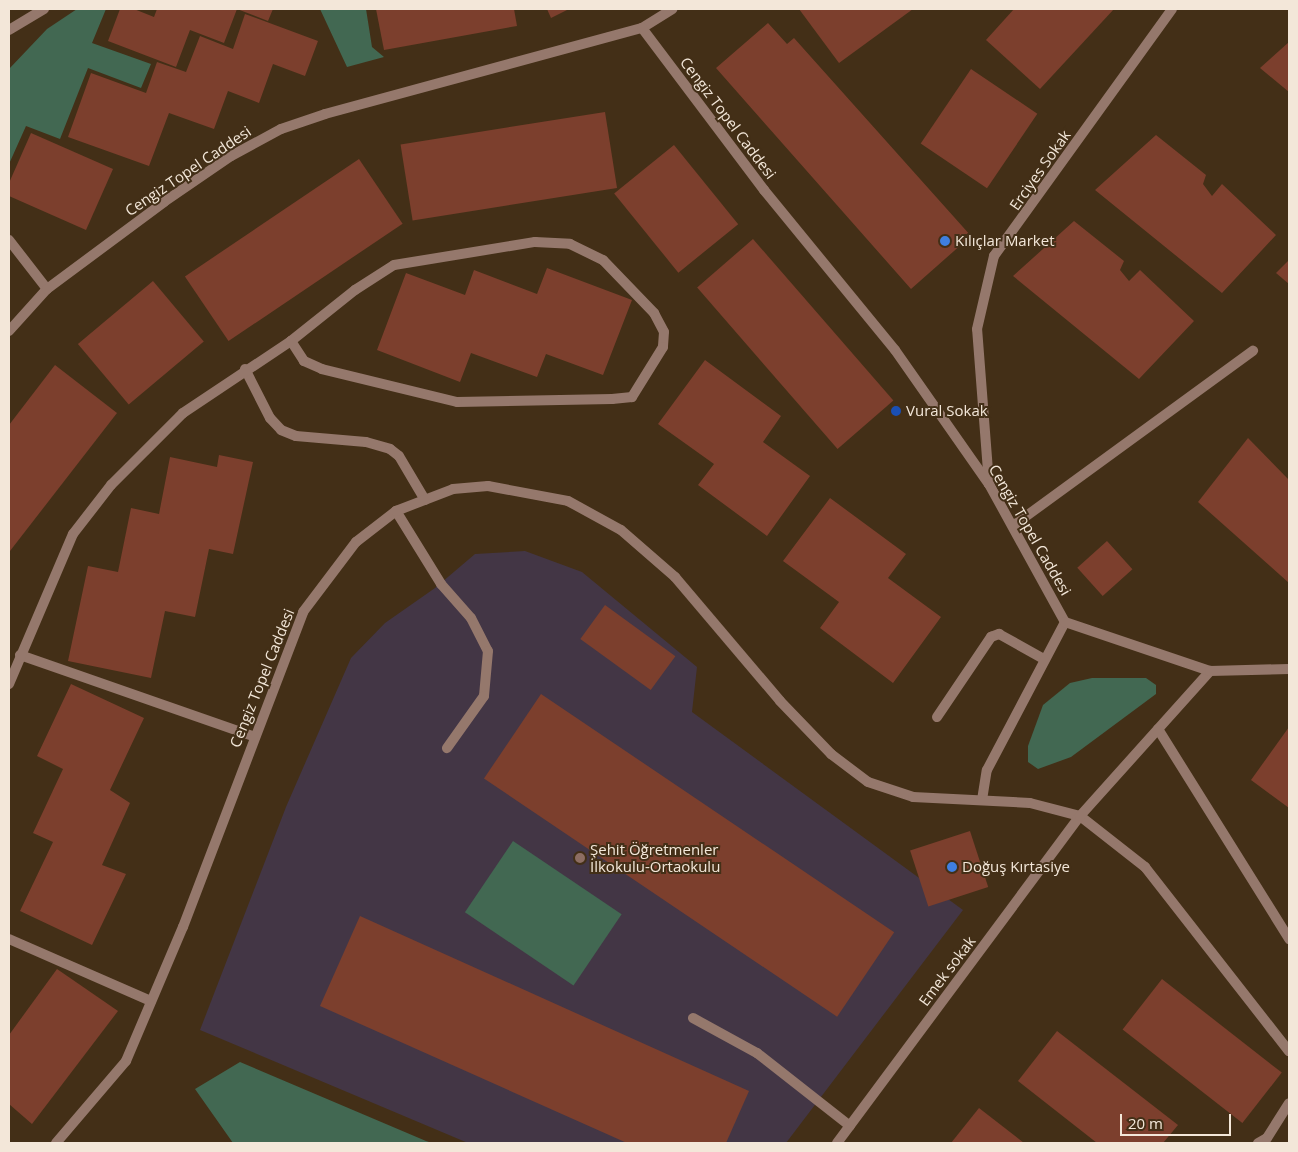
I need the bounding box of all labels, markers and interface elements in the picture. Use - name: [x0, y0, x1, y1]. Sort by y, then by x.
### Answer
- street label: Cengiz Topel Caddesi: [676, 53, 780, 183]
- street label: Cengiz Topel Caddesi: [122, 122, 254, 220]
- street label: Erciyes Sokak: [1006, 126, 1074, 214]
- place label: Kılıçlar Market: [955, 232, 1054, 250]
- marker: Kılıçlar Market: [939, 235, 951, 247]
- place label: Vural Sokak: [906, 402, 988, 420]
- marker: Vural Sokak: [890, 405, 902, 417]
- street label: Cengiz Topel Caddesi: [985, 461, 1075, 599]
- street label: Cengiz Topel Caddesi: [226, 606, 298, 750]
- place label: Şehit Öğretmenler İlkokulu-Ortaokulu: [590, 840, 720, 875]
- marker: Şehit Öğretmenler İlkokulu-Ortaokulu: [574, 852, 586, 864]
- place label: Doğuş Kırtasiye: [962, 858, 1070, 876]
- marker: Doğuş Kırtasiye: [946, 861, 958, 873]
- street label: Emek sokak: [915, 933, 979, 1009]
- scale bar: [1123, 1104, 1234, 1136]
- text: 20 m: [1128, 1113, 1163, 1133]

